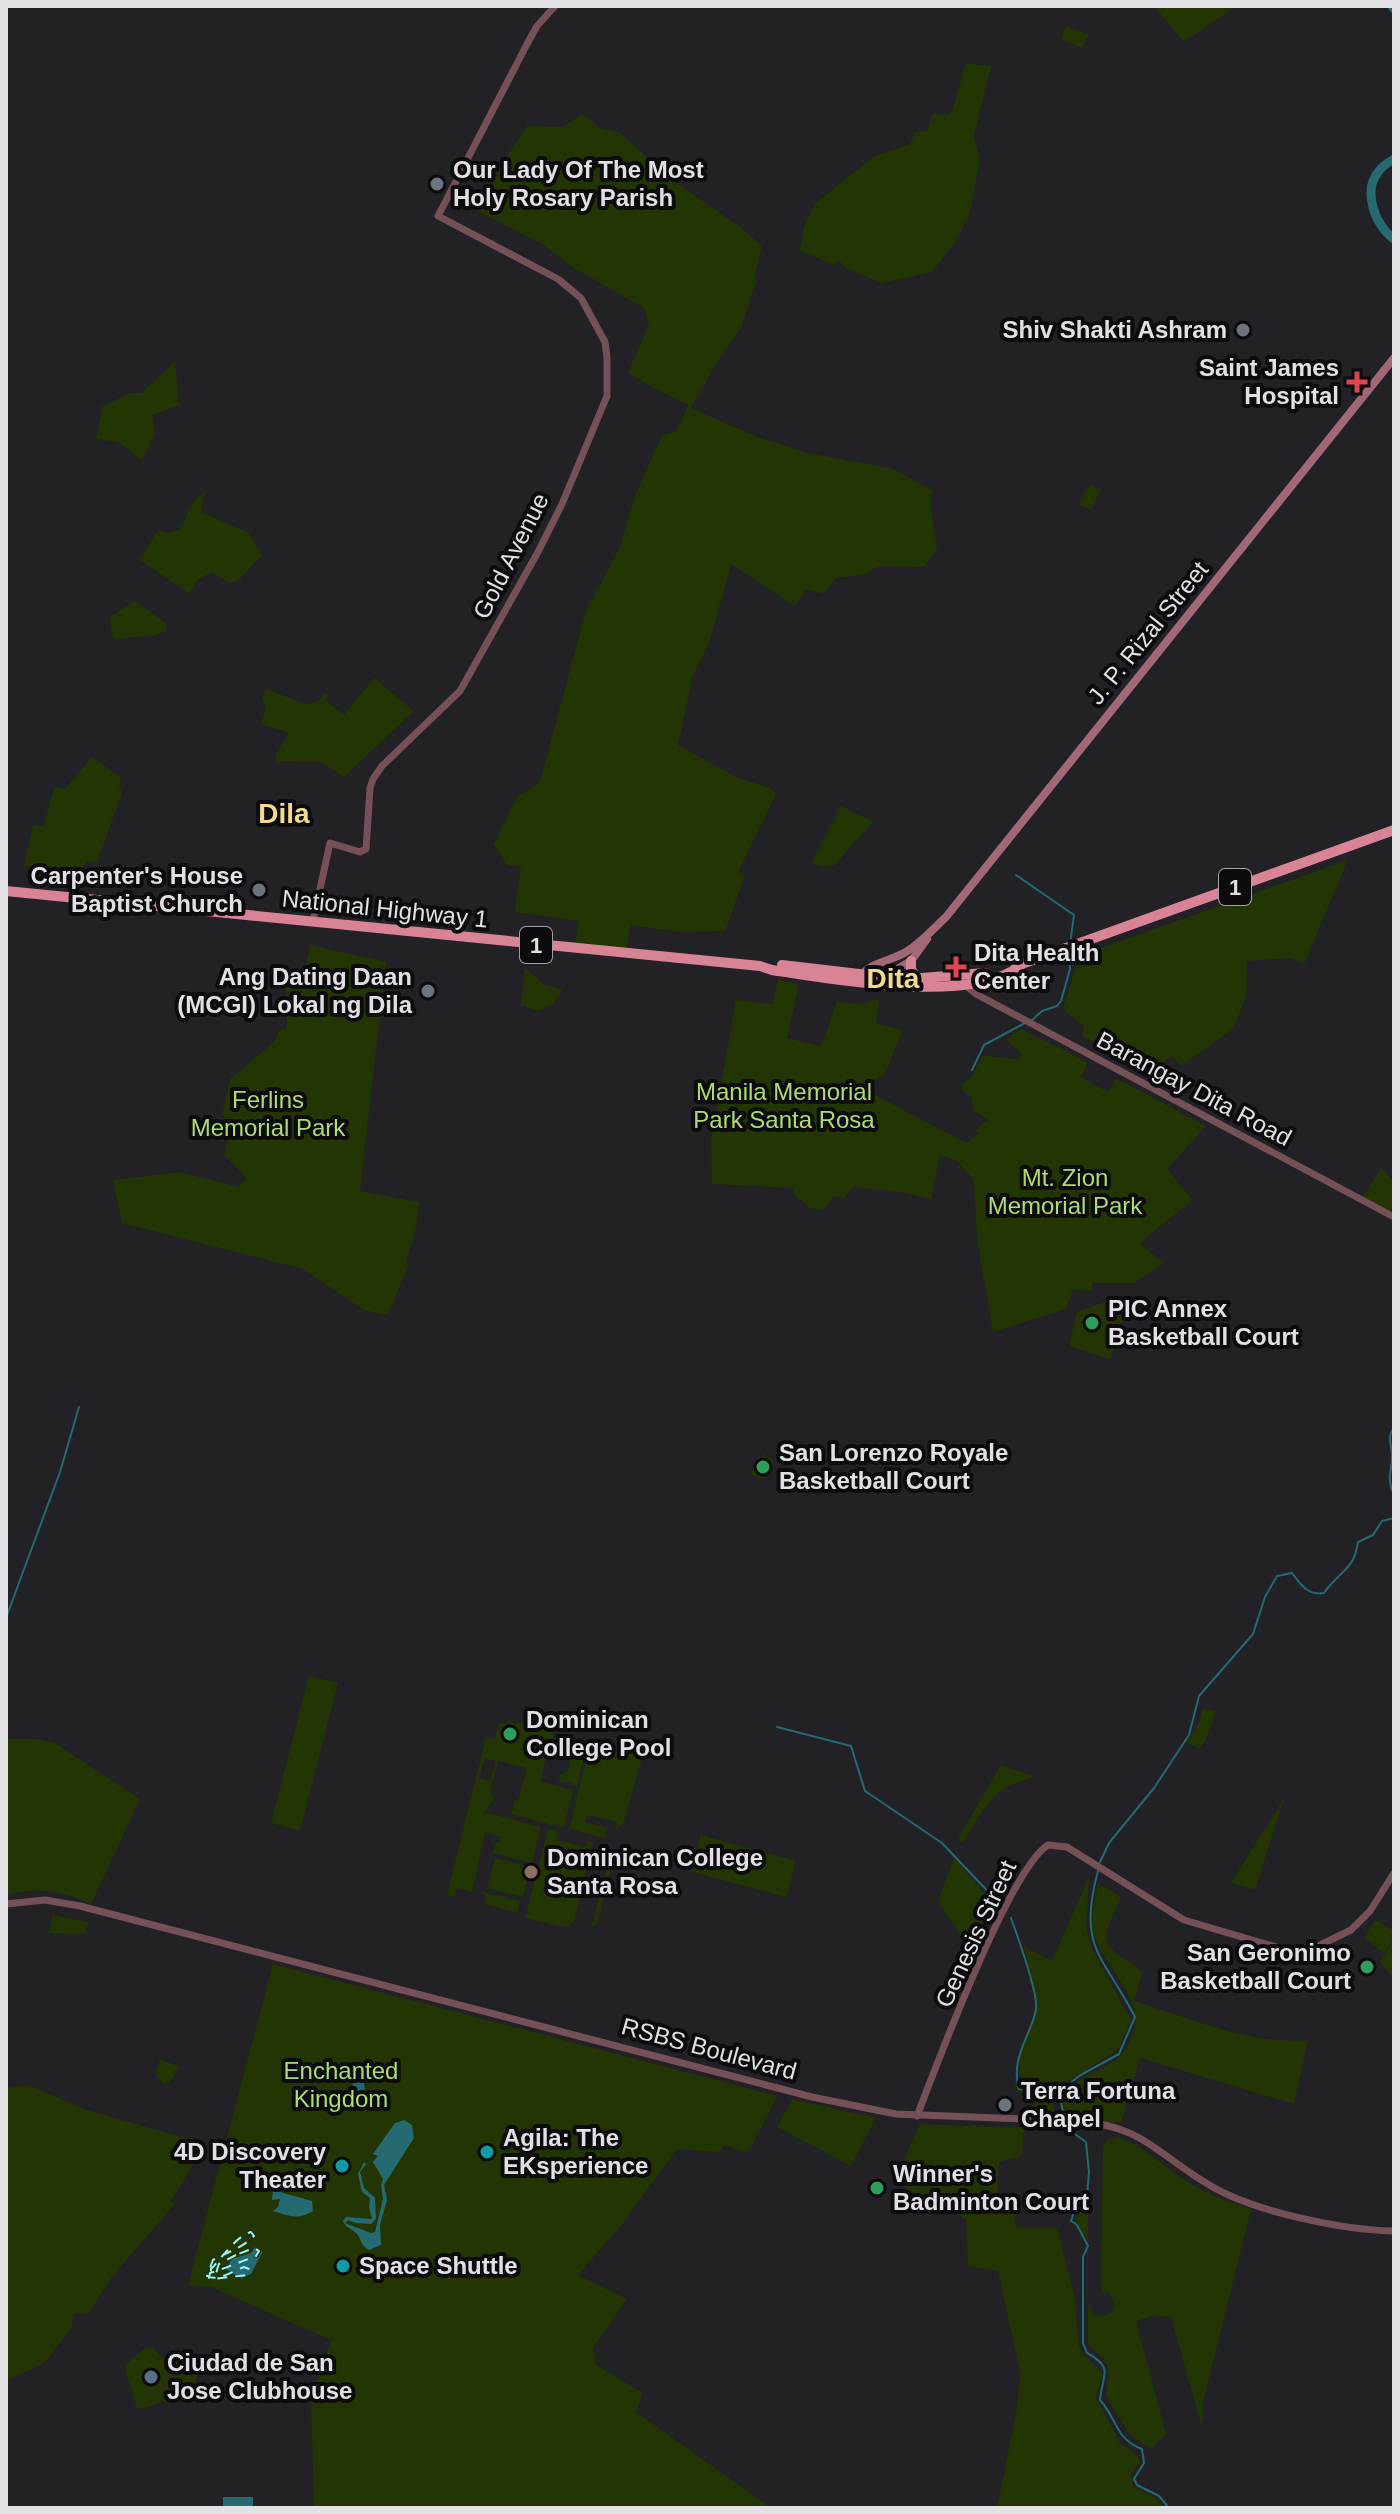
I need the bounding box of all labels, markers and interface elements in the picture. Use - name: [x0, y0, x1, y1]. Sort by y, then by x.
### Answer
- place label: Our Lady Of The Most Holy Rosary Parish: [453, 156, 704, 211]
- marker: Our Lady Of The Most Holy Rosary Parish: [428, 175, 446, 193]
- place label: Shiv Shakti Ashram: [1002, 316, 1227, 343]
- marker: Shiv Shakti Ashram: [1234, 321, 1252, 339]
- place label: Saint James Hospital: [1199, 354, 1339, 409]
- marker: Saint James Hospital: [1346, 371, 1368, 393]
- street label: Gold Avenue: [467, 489, 554, 623]
- street label: J. P. Rizal Street: [1082, 556, 1214, 709]
- district label: Dila: [258, 798, 310, 829]
- place label: Carpenter's House Baptist Church: [31, 862, 243, 917]
- road number: 1: [1219, 869, 1251, 905]
- marker: Carpenter's House Baptist Church: [250, 881, 268, 899]
- street label: National Highway 1: [281, 884, 489, 933]
- road number: 1: [520, 927, 552, 963]
- place label: Dita Health Center: [974, 939, 1099, 994]
- marker: Dita Health Center: [945, 956, 967, 978]
- place label: Ang Dating Daan (MCGI) Lokal ng Dila: [177, 963, 413, 1018]
- district label: Dita: [867, 963, 920, 994]
- marker: Ang Dating Daan (MCGI) Lokal ng Dila: [419, 982, 437, 1000]
- street label: Barangay Dita Road: [1092, 1026, 1296, 1151]
- park label: Manila Memorial Park Santa Rosa: [693, 1078, 875, 1133]
- park label: Ferlins Memorial Park: [191, 1086, 346, 1141]
- park label: Mt. Zion Memorial Park: [988, 1164, 1143, 1219]
- place label: PIC Annex Basketball Court: [1108, 1295, 1299, 1350]
- marker: PIC Annex Basketball Court: [1083, 1314, 1101, 1332]
- place label: San Lorenzo Royale Basketball Court: [779, 1439, 1008, 1494]
- marker: San Lorenzo Royale Basketball Court: [754, 1458, 772, 1476]
- place label: Dominican College Pool: [526, 1706, 671, 1761]
- marker: Dominican College Pool: [501, 1725, 519, 1743]
- place label: Dominican College Santa Rosa: [547, 1844, 763, 1899]
- street label: Genesis Street: [930, 1856, 1021, 2011]
- marker: Dominican College Santa Rosa: [522, 1863, 540, 1881]
- place label: San Geronimo Basketball Court: [1160, 1939, 1351, 1994]
- marker: San Geronimo Basketball Court: [1358, 1958, 1376, 1976]
- street label: RSBS Boulevard: [619, 2012, 800, 2085]
- park label: Enchanted Kingdom: [284, 2057, 398, 2112]
- place label: Terra Fortuna Chapel: [1021, 2077, 1176, 2132]
- marker: Terra Fortuna Chapel: [996, 2096, 1014, 2114]
- place label: Agila: The EKsperience: [503, 2124, 648, 2179]
- place label: 4D Discovery Theater: [174, 2138, 327, 2193]
- marker: Agila: The EKsperience: [478, 2143, 496, 2161]
- marker: 4D Discovery Theater: [333, 2157, 351, 2175]
- place label: Winner's Badminton Court: [893, 2160, 1089, 2215]
- marker: Winner's Badminton Court: [868, 2179, 886, 2197]
- place label: Space Shuttle: [359, 2252, 518, 2279]
- marker: Space Shuttle: [334, 2257, 352, 2275]
- place label: Ciudad de San Jose Clubhouse: [167, 2349, 352, 2404]
- marker: Ciudad de San Jose Clubhouse: [142, 2368, 160, 2386]

